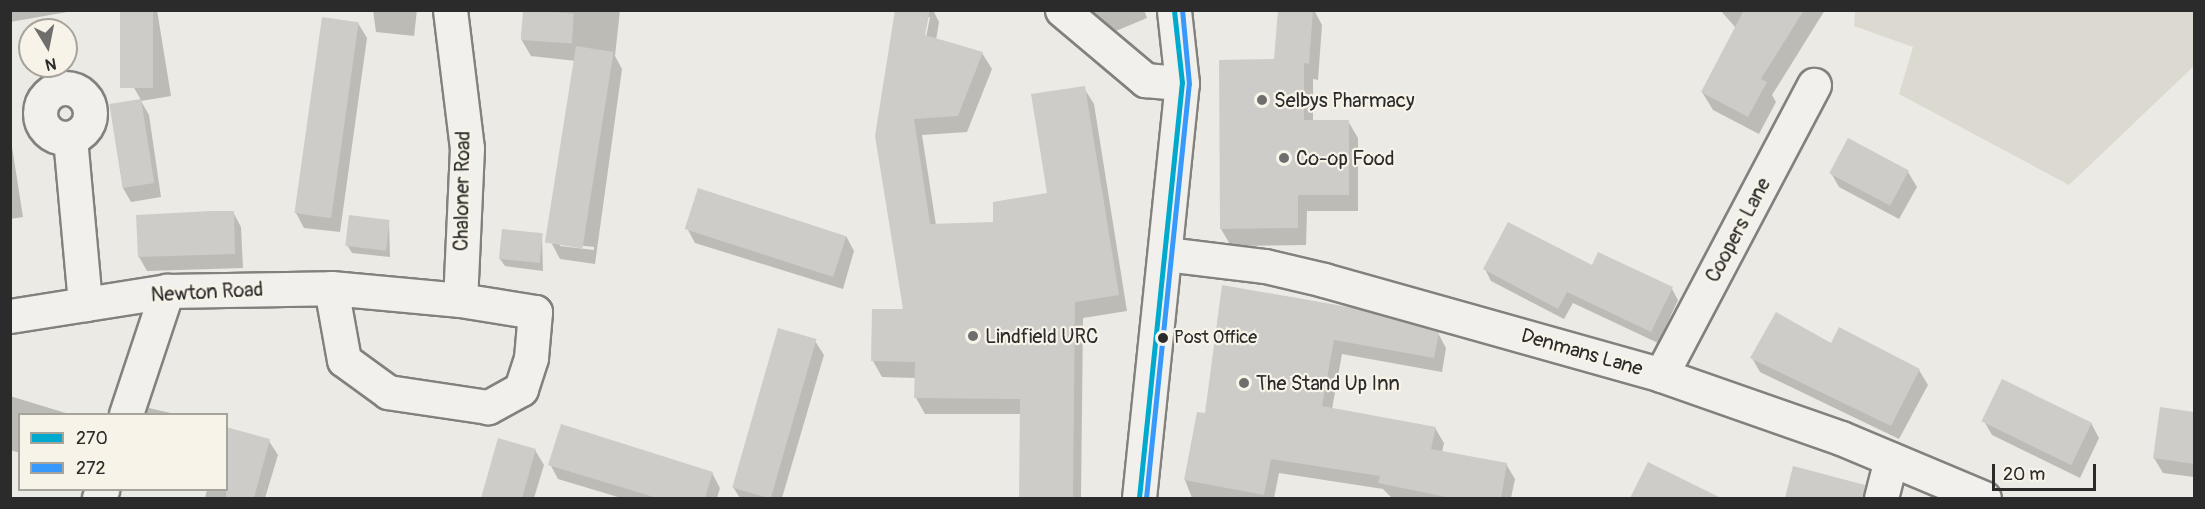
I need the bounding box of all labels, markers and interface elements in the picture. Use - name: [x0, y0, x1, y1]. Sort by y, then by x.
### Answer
- north arrow: [18, 18, 78, 78]
- text: N: [44, 53, 58, 75]
- place label: Selbys Pharmacy: [1274, 88, 1415, 112]
- marker: Selbys Pharmacy: [1255, 93, 1269, 107]
- street label: Chaloner Road: [449, 131, 475, 251]
- place label: Co-op Food: [1296, 146, 1395, 170]
- marker: Co-op Food: [1277, 151, 1291, 165]
- street label: Coopers Lane: [1700, 174, 1776, 286]
- street label: Newton Road: [150, 277, 264, 307]
- street label: Denmans Lane: [1519, 323, 1645, 381]
- place label: Lindfield URC: [985, 324, 1098, 348]
- place label: Post Office: [1174, 327, 1257, 349]
- marker: Lindfield URC: [966, 329, 980, 343]
- marker: Post Office: [1157, 332, 1169, 344]
- place label: The Stand Up Inn: [1256, 371, 1400, 395]
- marker: The Stand Up Inn: [1237, 376, 1251, 390]
- legend: [18, 413, 228, 491]
- text: 270: [76, 427, 108, 450]
- scale bar: [1995, 452, 2098, 490]
- text: 272: [76, 457, 106, 480]
- text: 20 m: [2003, 463, 2045, 486]

